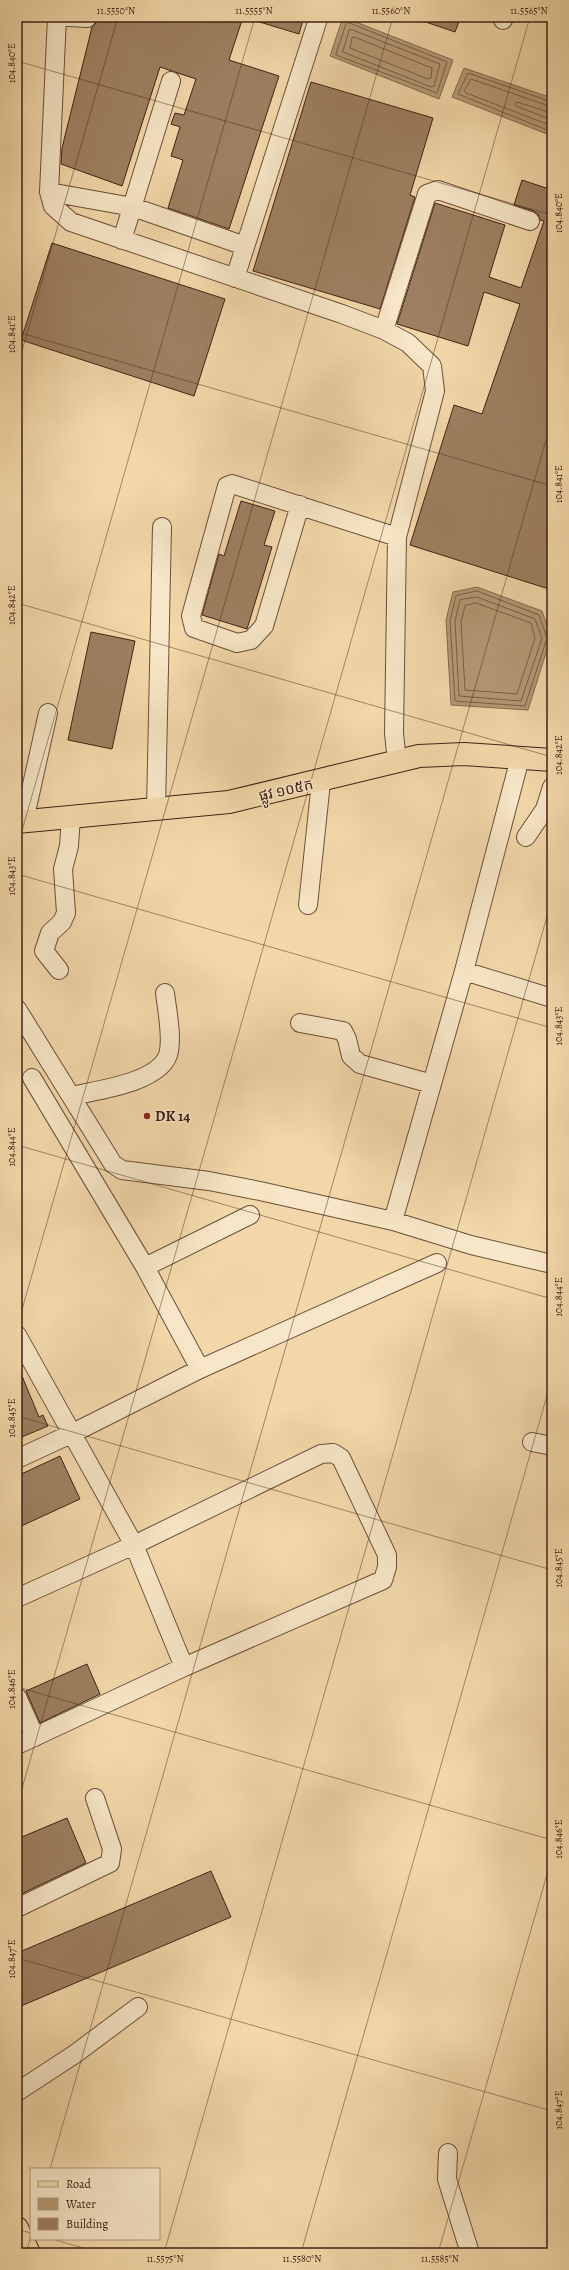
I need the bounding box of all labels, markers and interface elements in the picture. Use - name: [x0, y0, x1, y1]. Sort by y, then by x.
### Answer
- text: 11.5550°N: [97, 4, 135, 17]
- text: 11.5555°N: [235, 4, 273, 17]
- text: 11.5560°N: [372, 4, 410, 17]
- text: 11.5565°N: [510, 4, 548, 17]
- text: 104.840°E: [5, 43, 18, 83]
- text: 104.840°E: [552, 193, 565, 233]
- text: 104.841°E: [5, 315, 18, 353]
- text: 104.841°E: [552, 465, 565, 503]
- text: 104.842°E: [5, 585, 18, 625]
- text: 104.842°E: [552, 735, 565, 775]
- street label: ផ្លូវ ១០៥ក: [257, 774, 316, 809]
- text: 104.843°E: [5, 857, 18, 895]
- text: 104.843°E: [552, 1007, 565, 1045]
- place label: DK 14: [155, 1106, 190, 1126]
- marker: DK 14: [142, 1111, 152, 1121]
- text: 104.844°E: [5, 1127, 18, 1167]
- text: 104.844°E: [552, 1277, 565, 1317]
- text: 104.845°E: [5, 1398, 18, 1437]
- text: 104.845°E: [552, 1548, 565, 1587]
- text: 104.846°E: [5, 1669, 18, 1709]
- text: 104.846°E: [552, 1819, 565, 1859]
- text: 104.847°E: [5, 1939, 18, 1978]
- text: 104.847°E: [552, 2090, 565, 2129]
- legend: [30, 2168, 160, 2240]
- text: Road: [66, 2176, 92, 2192]
- text: Water: [65, 2196, 96, 2212]
- text: Building: [66, 2216, 108, 2232]
- text: 11.5575°N: [146, 2252, 184, 2265]
- text: 11.5580°N: [283, 2252, 321, 2265]
- text: 11.5585°N: [421, 2252, 459, 2265]

